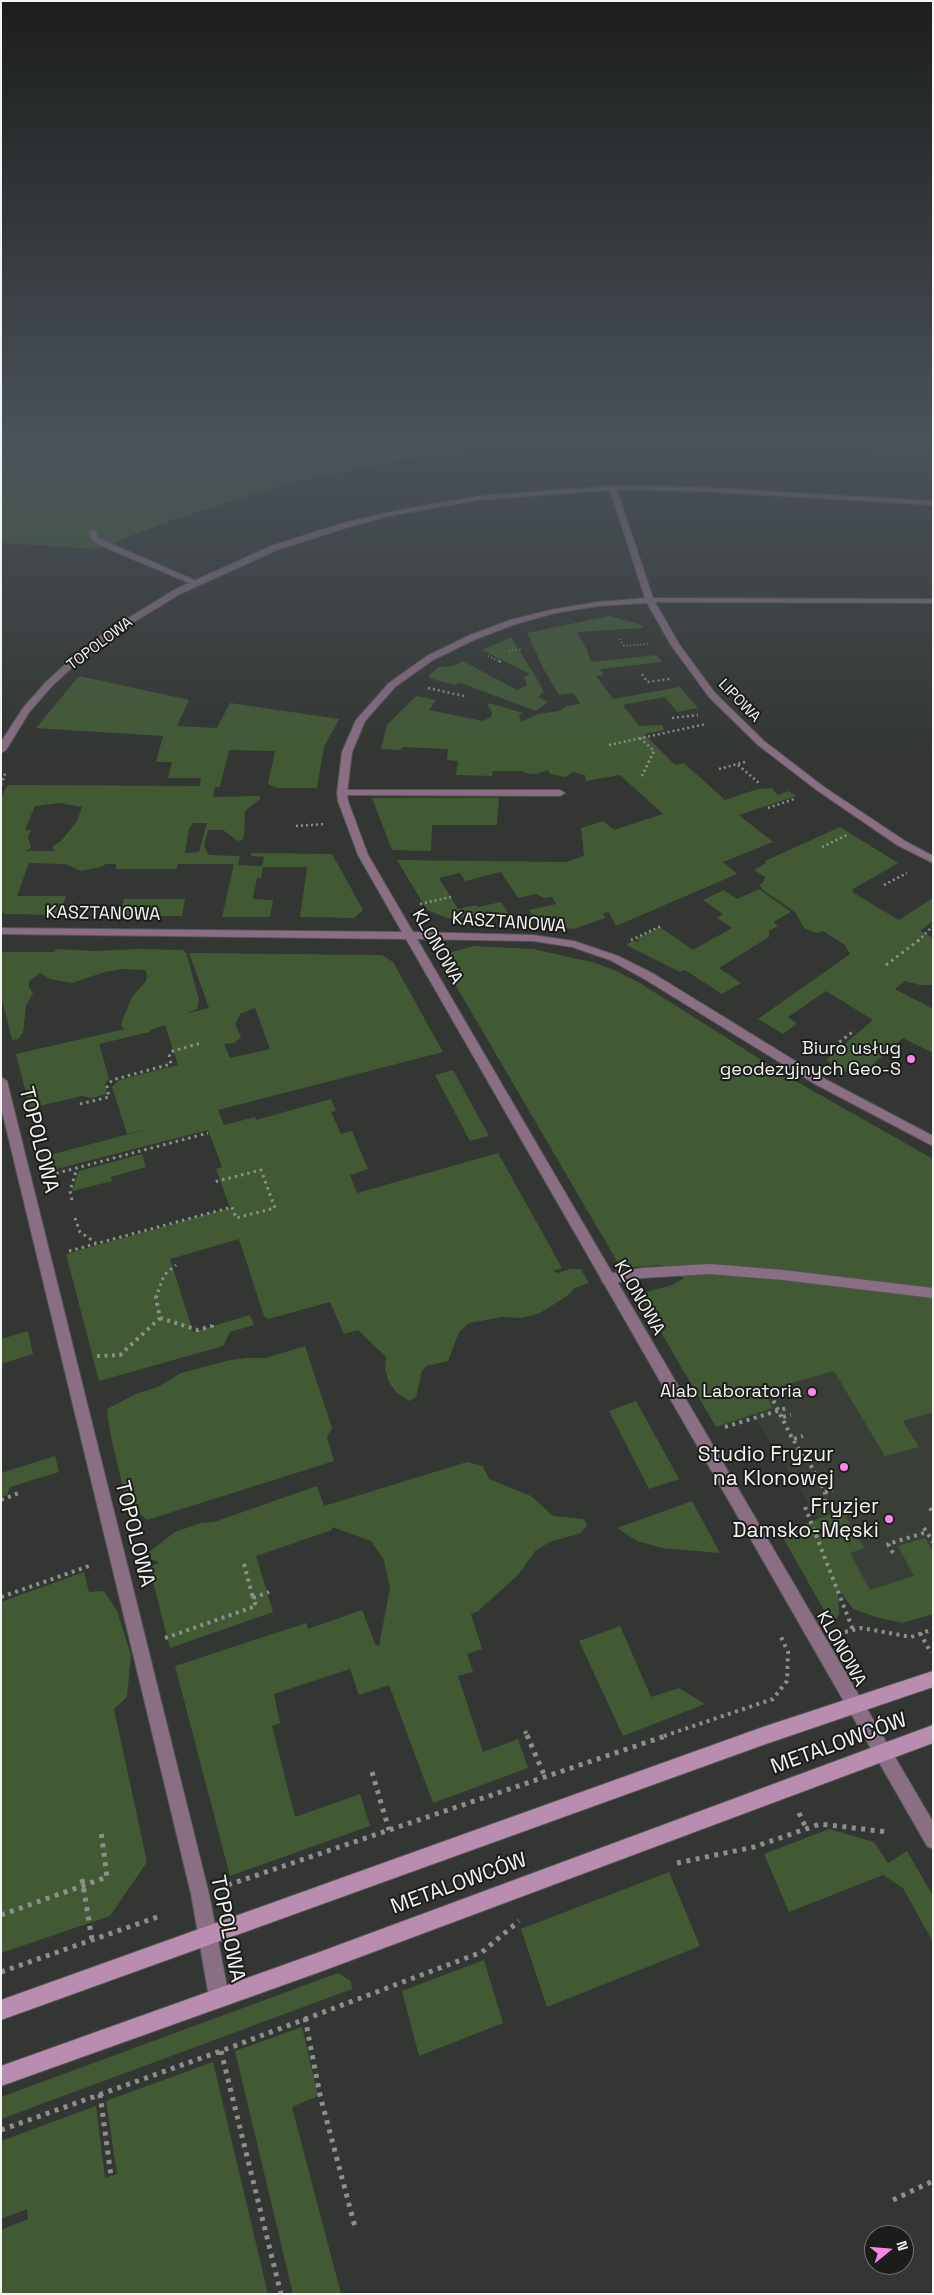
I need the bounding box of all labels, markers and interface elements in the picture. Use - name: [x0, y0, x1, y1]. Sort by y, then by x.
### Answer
- street label: TOPOLOWA: [64, 614, 136, 674]
- street label: LIPOWA: [714, 676, 764, 726]
- street label: KASZTANOWA: [45, 902, 161, 926]
- street label: KLONOWA: [407, 906, 467, 988]
- street label: KASZTANOWA: [451, 908, 567, 938]
- place label: Biuro usług geodezyjnych Geo-S: [720, 1038, 901, 1080]
- marker: Biuro usług geodezyjnych Geo-S: [905, 1053, 917, 1065]
- street label: TOPOLOWA: [13, 1084, 63, 1196]
- street label: KLONOWA: [609, 1257, 669, 1339]
- place label: Alab Laboratoria: [660, 1381, 802, 1403]
- marker: Alab Laboratoria: [806, 1386, 818, 1398]
- place label: Studio Fryzur na Klonowej: [698, 1442, 834, 1492]
- marker: Studio Fryzur na Klonowej: [838, 1461, 850, 1473]
- street label: TOPOLOWA: [109, 1478, 159, 1590]
- place label: Fryzjer Damsko-Męski: [732, 1494, 879, 1544]
- marker: Fryzjer Damsko-Męski: [883, 1513, 895, 1525]
- street label: KLONOWA: [811, 1607, 871, 1691]
- street label: METALOWCÓW: [768, 1708, 910, 1780]
- street label: METALOWCÓW: [388, 1848, 530, 1920]
- street label: TOPOLOWA: [204, 1873, 250, 1985]
- north arrow: [864, 2225, 914, 2275]
- text: N: [892, 2239, 912, 2253]

